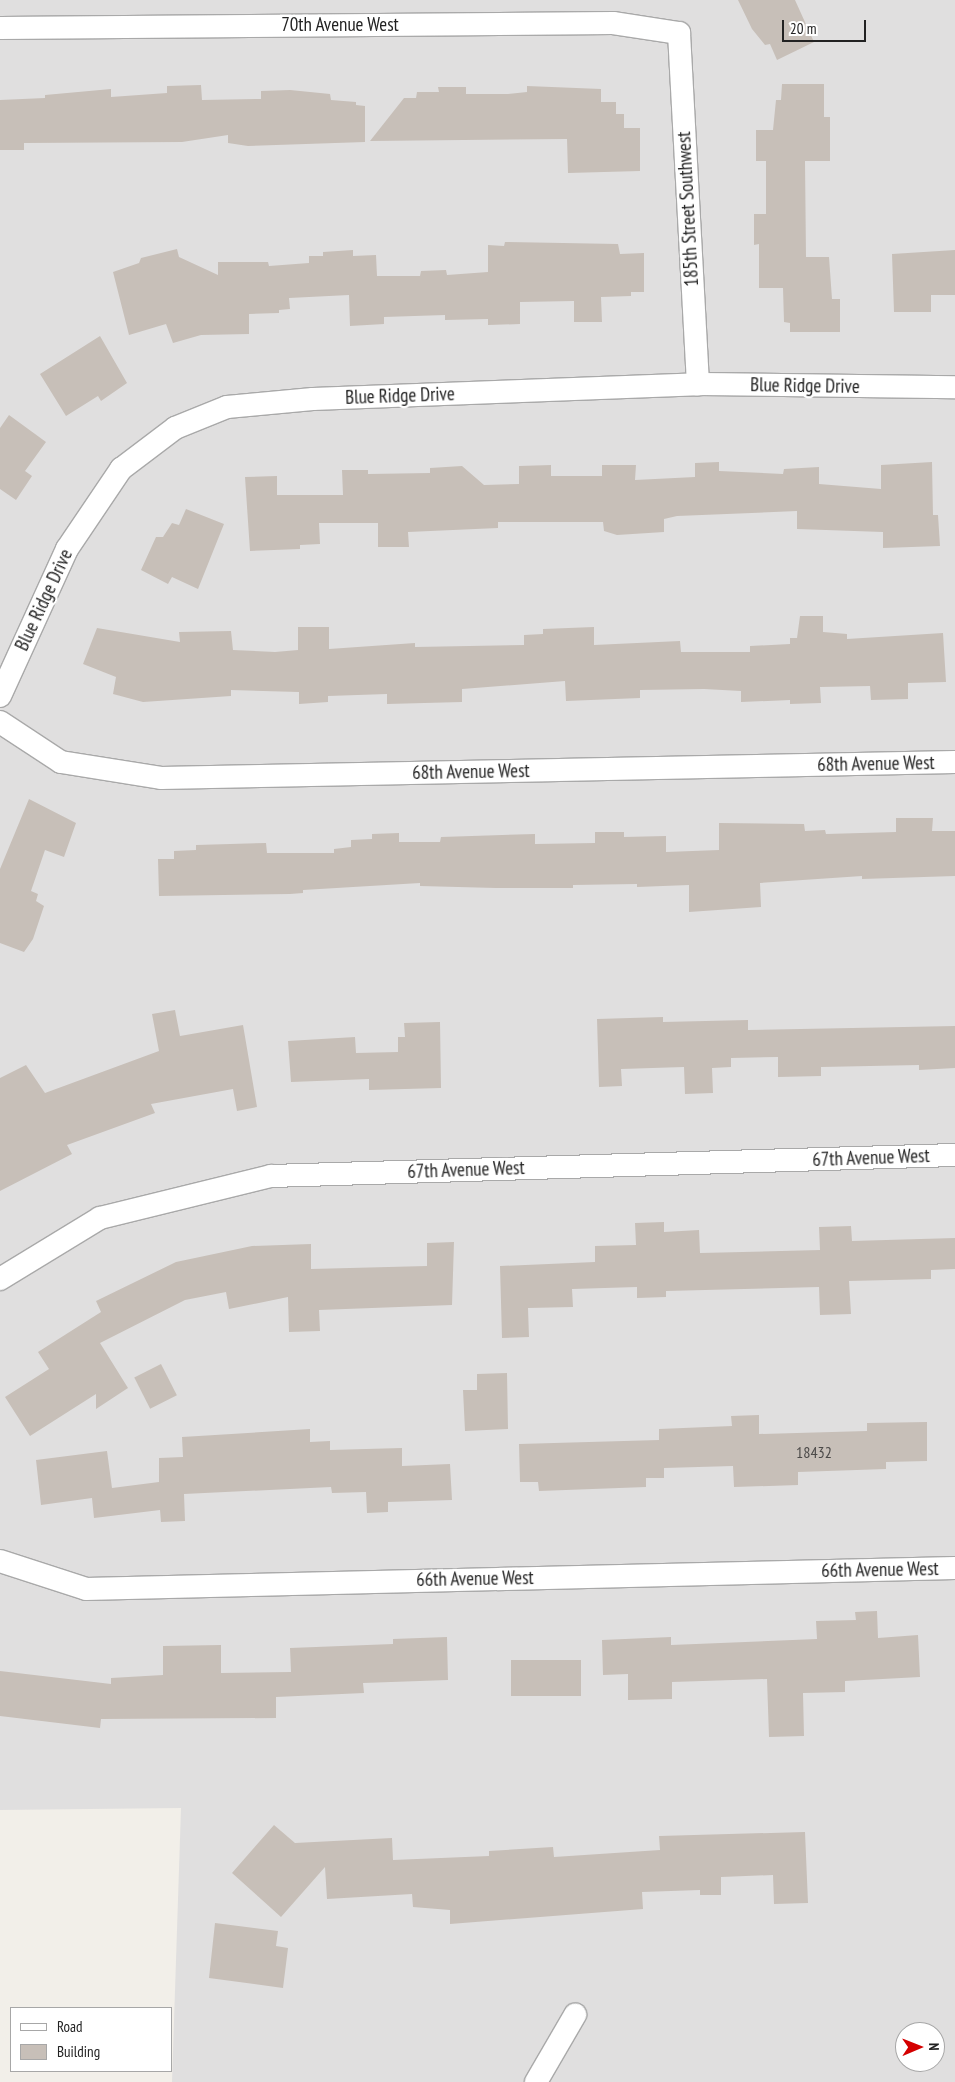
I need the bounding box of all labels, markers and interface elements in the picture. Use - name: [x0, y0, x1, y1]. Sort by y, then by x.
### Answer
- scale bar: [785, 10, 869, 42]
- street label: 70th Avenue West: [281, 14, 399, 36]
- text: 20 m: [790, 19, 816, 38]
- street label: 185th Street Southwest: [673, 131, 703, 287]
- street label: Blue Ridge Drive: [750, 374, 860, 398]
- street label: Blue Ridge Drive: [345, 383, 455, 409]
- street label: Blue Ridge Drive: [11, 546, 77, 654]
- street label: 68th Avenue West: [817, 752, 935, 776]
- street label: 68th Avenue West: [412, 760, 530, 784]
- street label: 67th Avenue West: [812, 1145, 930, 1171]
- street label: 67th Avenue West: [407, 1157, 525, 1183]
- house number: 18432: [796, 1442, 832, 1462]
- street label: 66th Avenue West: [821, 1558, 939, 1582]
- street label: 66th Avenue West: [416, 1567, 534, 1591]
- legend: [10, 2007, 172, 2072]
- text: Road: [57, 2017, 83, 2036]
- north arrow: [895, 2022, 945, 2072]
- text: Building: [57, 2042, 100, 2061]
- text: N: [925, 2043, 943, 2051]

